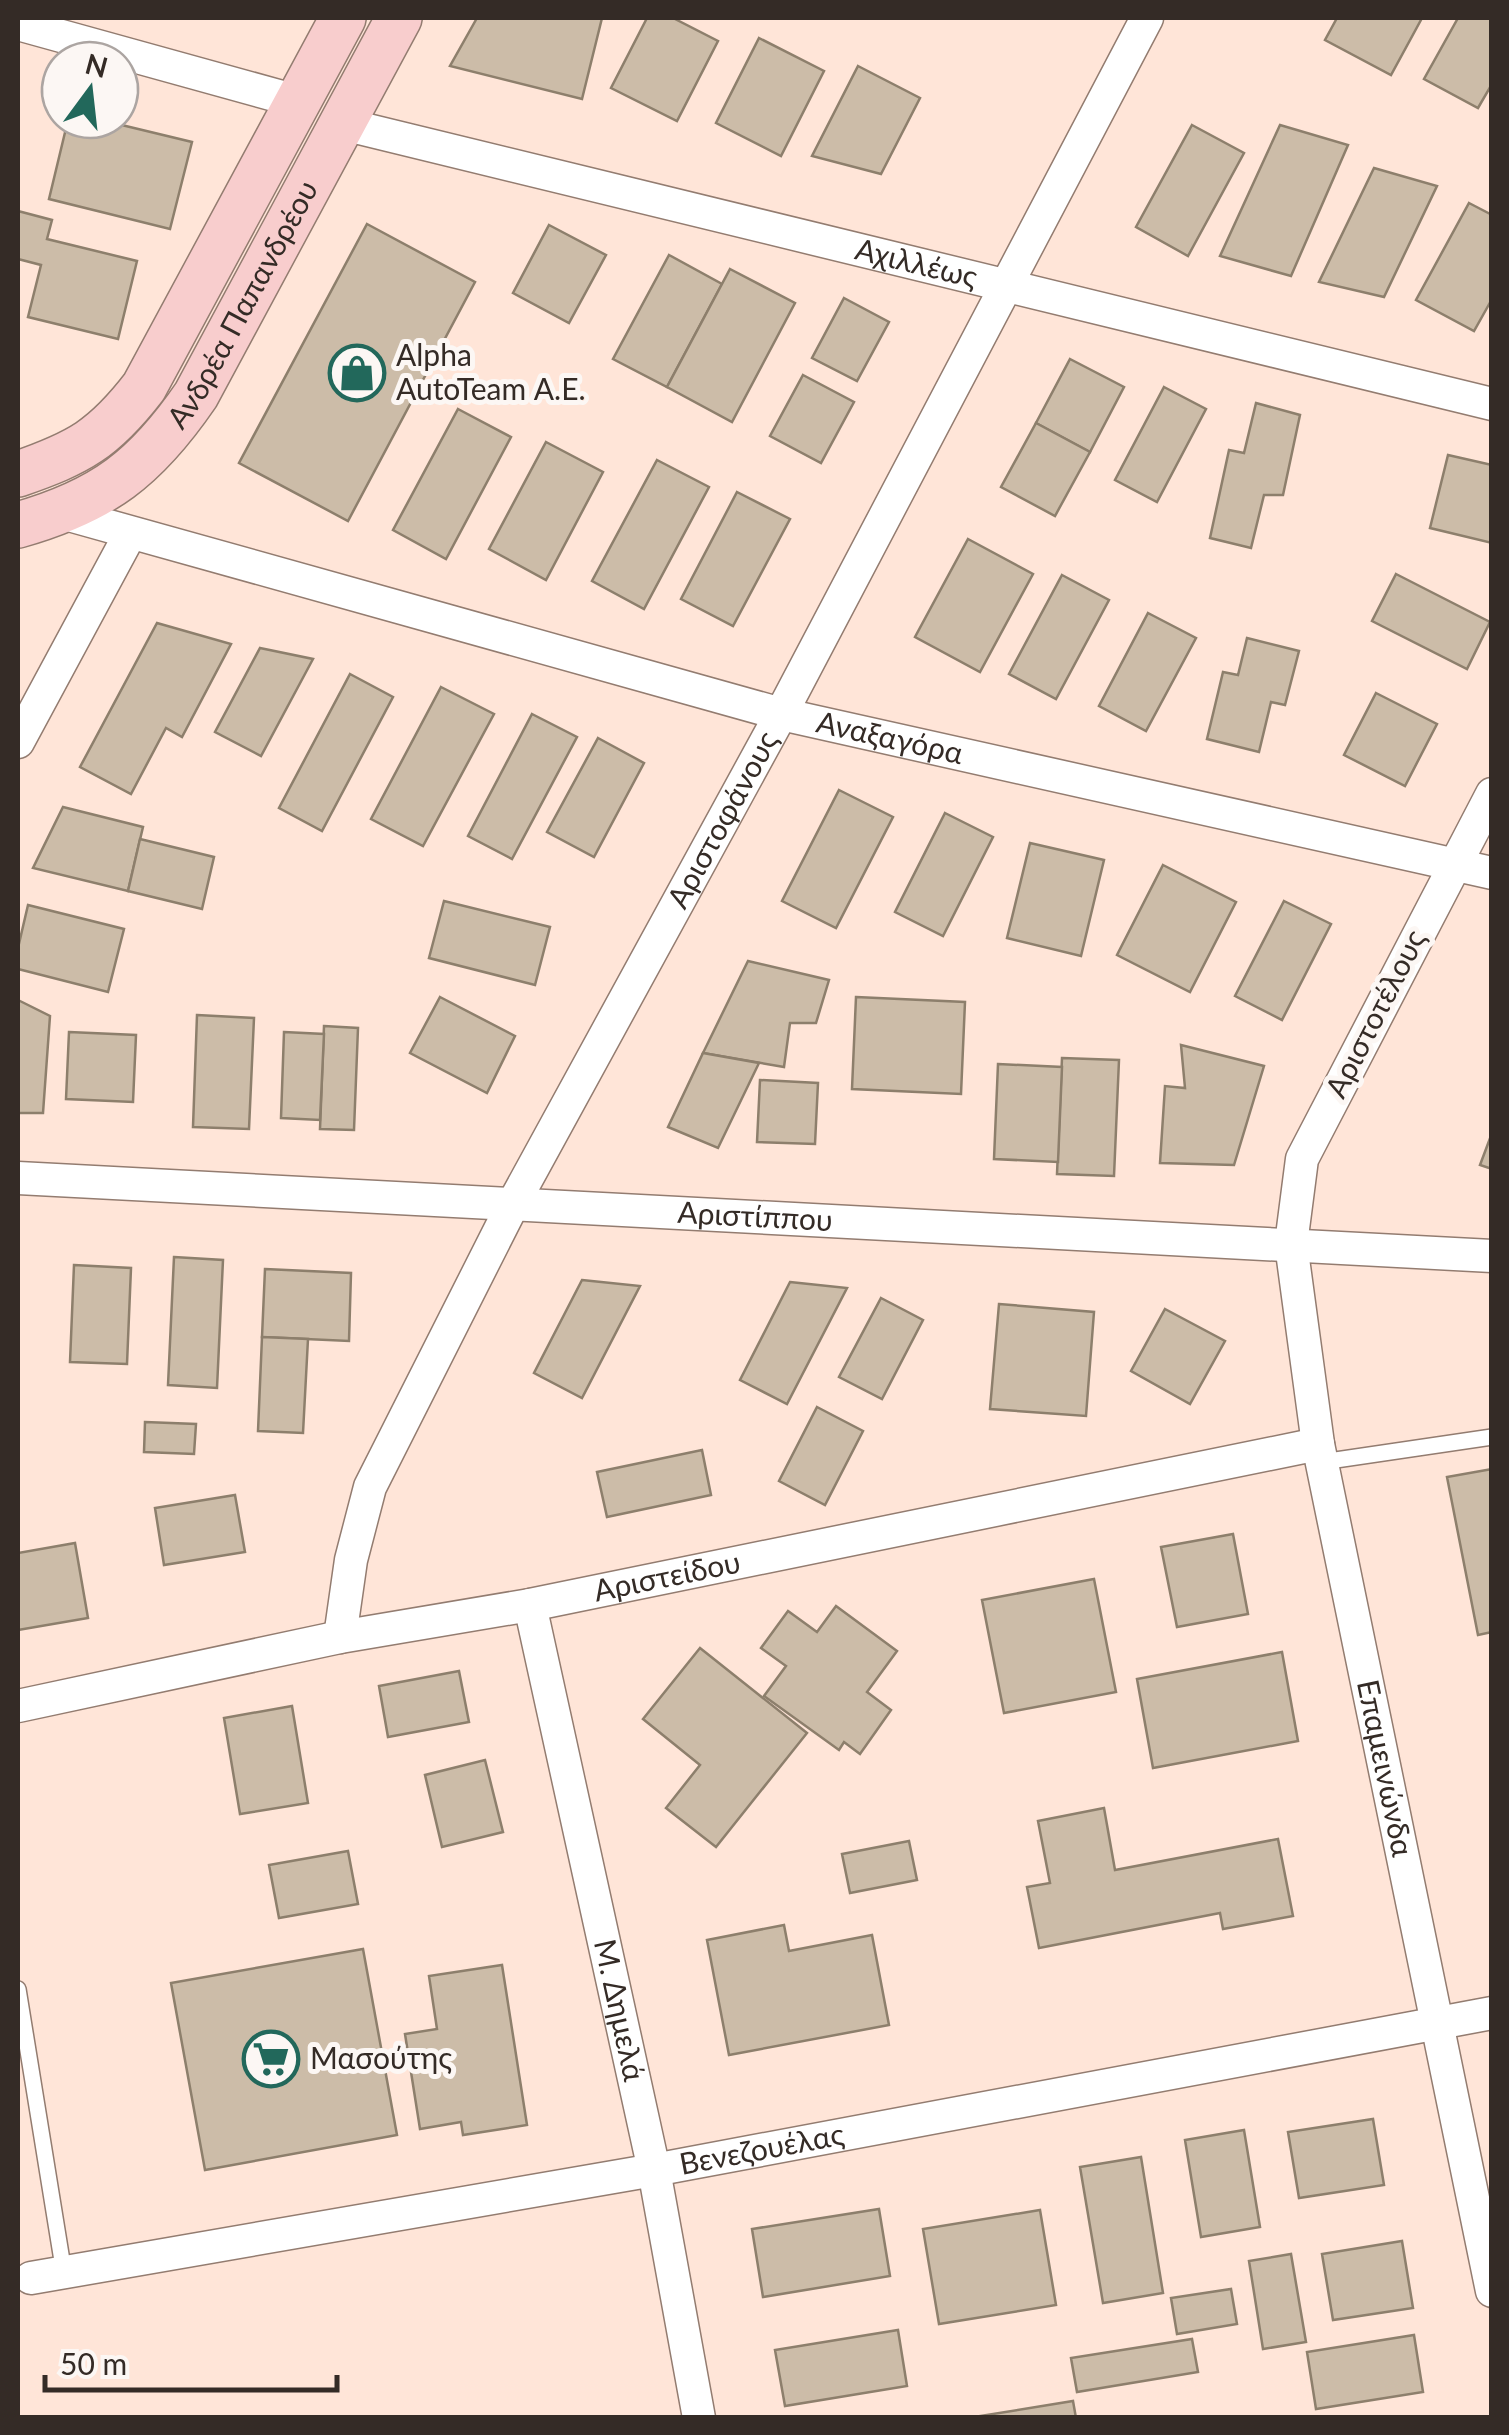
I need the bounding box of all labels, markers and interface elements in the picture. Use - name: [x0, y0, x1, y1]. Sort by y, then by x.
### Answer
- north arrow: [40, 40, 140, 140]
- text: N: [82, 46, 112, 84]
- street label: Ανδρέα Παπανδρέου: [158, 174, 324, 435]
- street label: Αχιλλέως: [852, 230, 981, 294]
- place label: Alpha AutoTeam Α.Ε.: [396, 336, 586, 406]
- shop icon: Alpha AutoTeam Α.Ε.: [327, 343, 387, 403]
- street label: Αναξαγόρα: [814, 703, 967, 770]
- street label: Αριστοφάνους: [658, 724, 784, 914]
- street label: Αριστοτέλους: [1317, 923, 1432, 1103]
- street label: Αριστίππου: [677, 1193, 834, 1237]
- street label: Αριστείδου: [590, 1543, 743, 1608]
- street label: Επαμεινώνδα: [1351, 1676, 1422, 1860]
- street label: Μ. Δημελά: [588, 1936, 654, 2084]
- supermarket icon: Μασούτης: [241, 2029, 301, 2089]
- place label: Μασούτης: [310, 2039, 452, 2075]
- street label: Βενεζουέλας: [676, 2115, 847, 2181]
- scale bar: [45, 2330, 338, 2392]
- text: 50 m: [60, 2345, 127, 2381]

